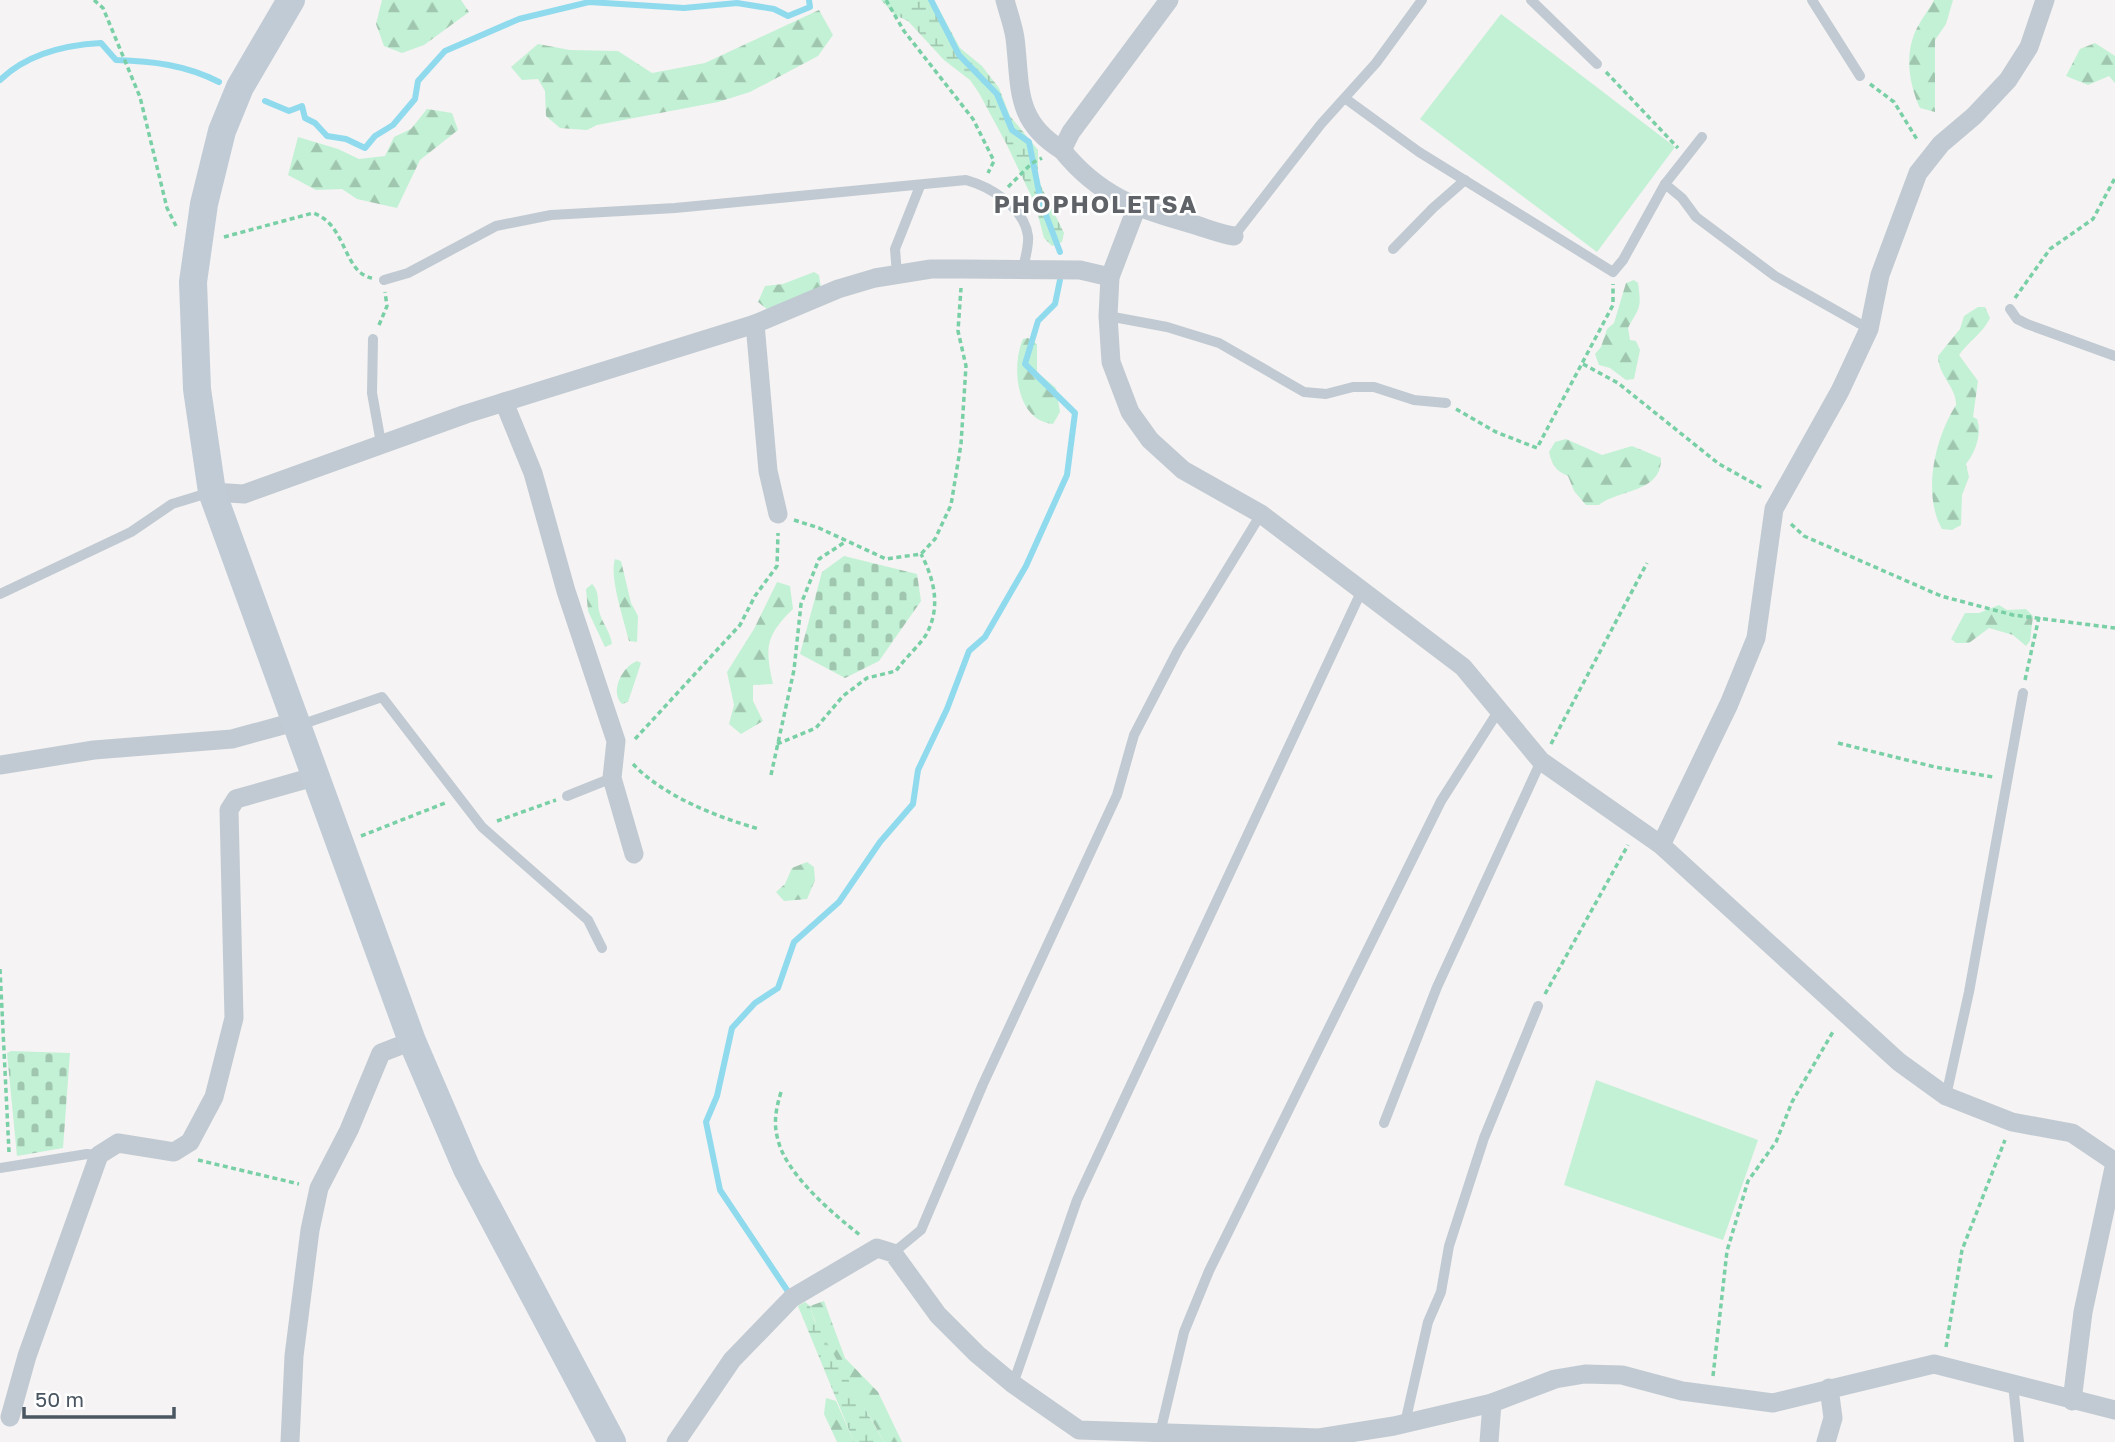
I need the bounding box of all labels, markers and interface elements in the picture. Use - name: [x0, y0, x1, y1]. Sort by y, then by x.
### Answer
- district label: PHOPHOLETSA: [994, 189, 1198, 218]
- scale bar: [24, 1376, 175, 1420]
- text: 50 m: [35, 1386, 84, 1412]

